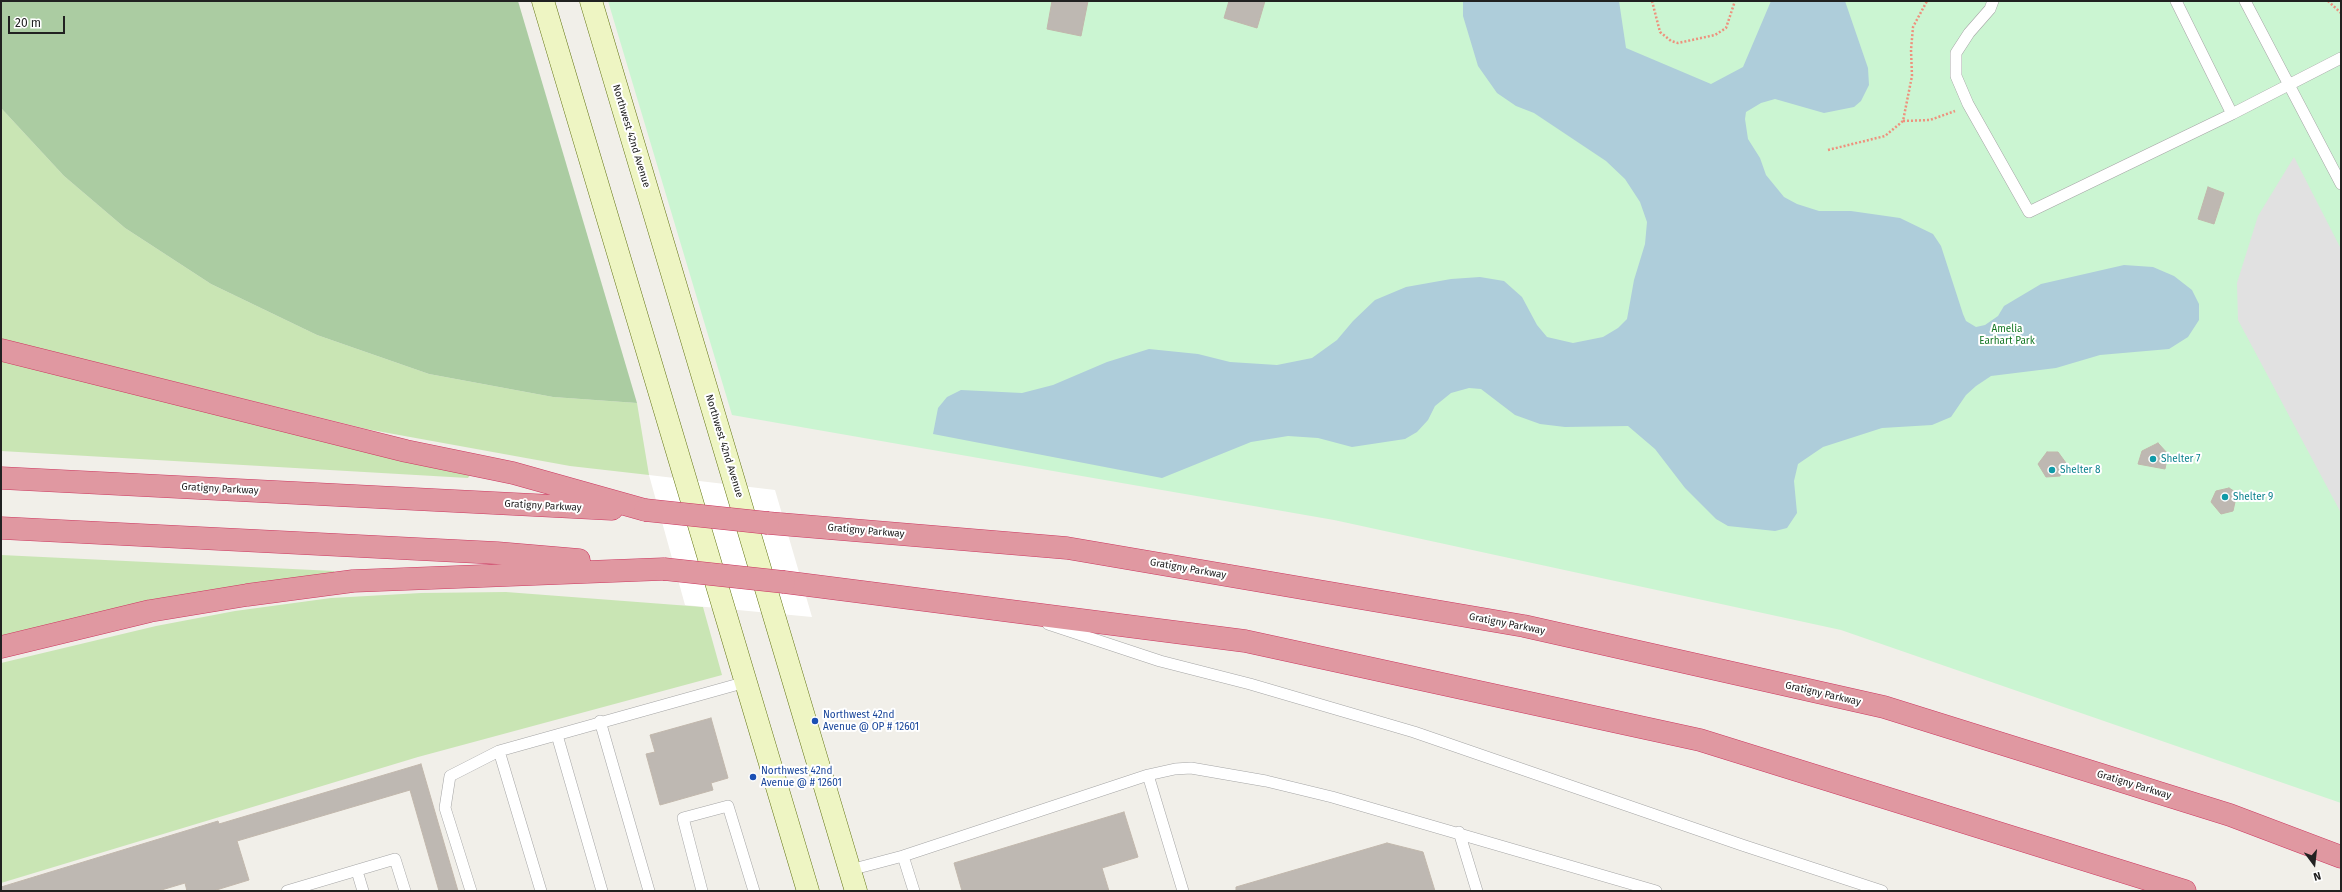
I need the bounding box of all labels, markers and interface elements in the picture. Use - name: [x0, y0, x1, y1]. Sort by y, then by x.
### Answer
- scale bar: [10, 8, 67, 34]
- text: 20 m: [15, 16, 41, 30]
- street label: Northwest 42nd Avenue: [610, 83, 652, 189]
- park label: Amelia Earhart Park: [1979, 323, 2035, 346]
- street label: Northwest 42nd Avenue: [703, 393, 745, 499]
- place label: Shelter 7: [2161, 453, 2201, 465]
- marker: Shelter 7: [2148, 454, 2158, 464]
- place label: Shelter 8: [2060, 464, 2101, 476]
- marker: Shelter 8: [2047, 465, 2057, 475]
- street label: Gratigny Parkway: [181, 481, 259, 497]
- place label: Shelter 9: [2233, 491, 2273, 503]
- marker: Shelter 9: [2220, 492, 2230, 502]
- street label: Gratigny Parkway: [504, 498, 582, 514]
- street label: Gratigny Parkway: [827, 522, 905, 540]
- street label: Gratigny Parkway: [1149, 556, 1227, 582]
- street label: Gratigny Parkway: [1468, 611, 1546, 637]
- street label: Gratigny Parkway: [1784, 679, 1862, 709]
- place label: Northwest 42nd Avenue @ OP # 12601: [823, 709, 919, 732]
- marker: Northwest 42nd Avenue @ OP # 12601: [810, 716, 820, 726]
- place label: Northwest 42nd Avenue @ # 12601: [761, 765, 842, 788]
- street label: Gratigny Parkway: [2095, 768, 2173, 802]
- marker: Northwest 42nd Avenue @ # 12601: [748, 772, 758, 782]
- north arrow: [2294, 844, 2334, 884]
- text: N: [2312, 869, 2322, 883]

